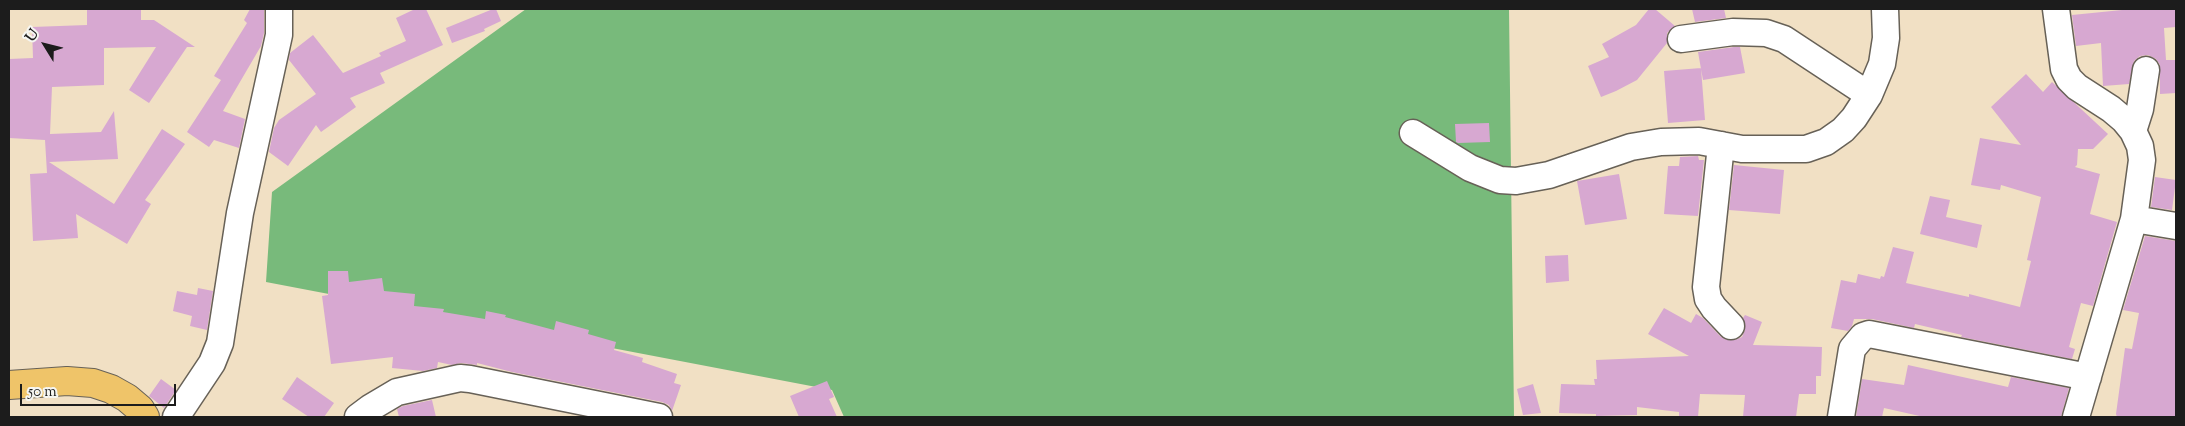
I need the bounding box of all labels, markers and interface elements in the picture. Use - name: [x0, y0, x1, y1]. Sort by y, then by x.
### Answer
- north arrow: [20, 20, 70, 70]
- text: U: [21, 26, 44, 47]
- scale bar: [22, 374, 179, 406]
- text: 50 m: [28, 382, 57, 403]

